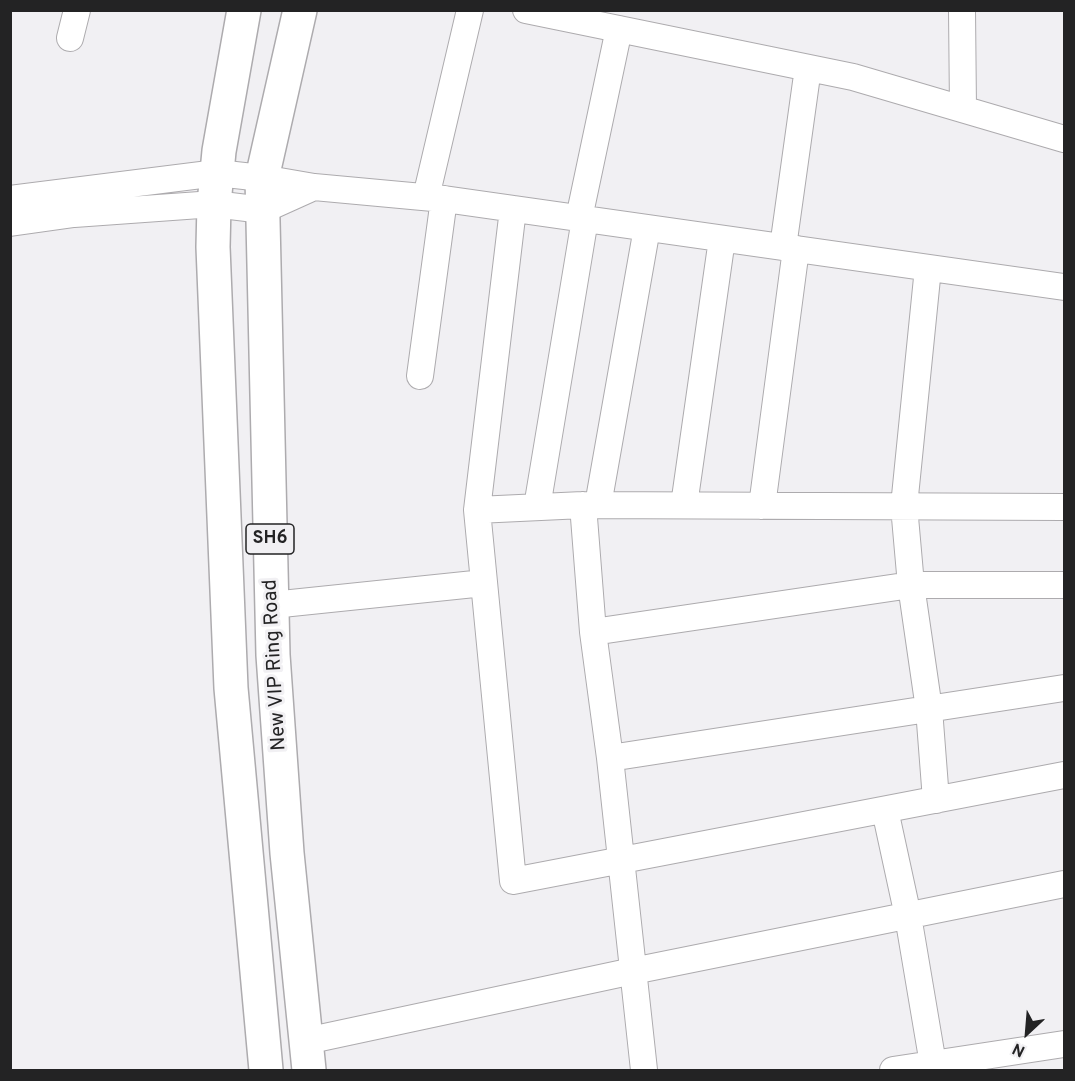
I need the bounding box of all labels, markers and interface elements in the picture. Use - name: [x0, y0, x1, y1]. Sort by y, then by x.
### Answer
- road number: SH6: [246, 524, 294, 554]
- street label: New VIP Ring Road: [260, 579, 292, 751]
- north arrow: [997, 1003, 1057, 1063]
- text: N: [1010, 1038, 1029, 1061]

